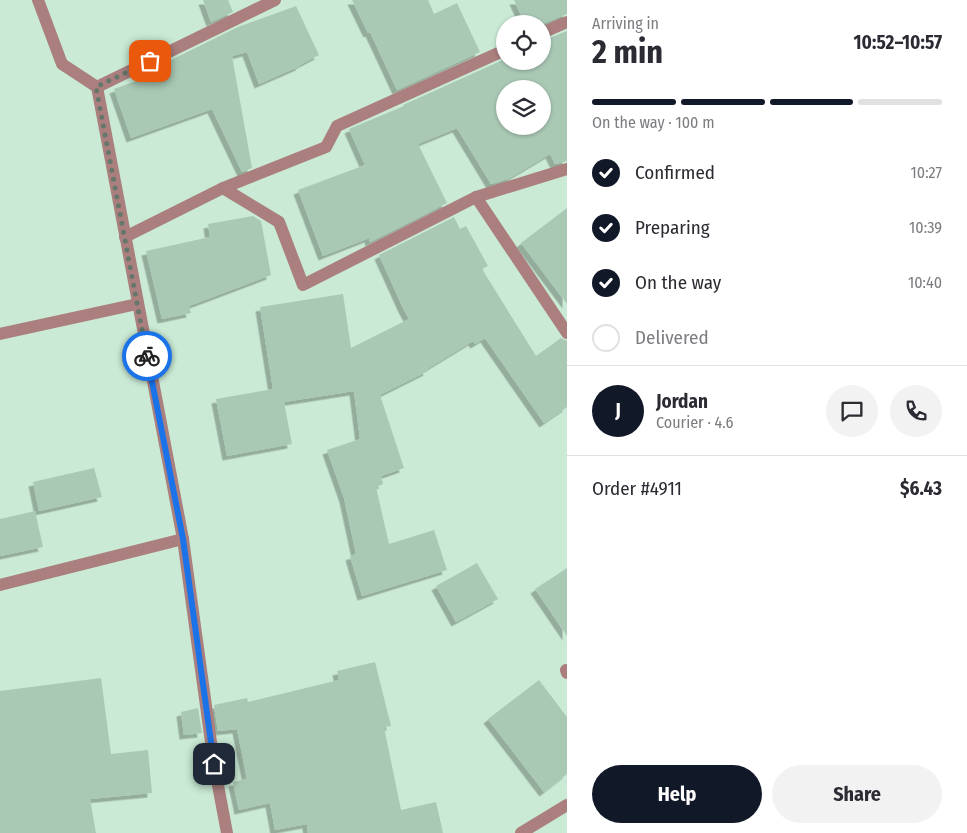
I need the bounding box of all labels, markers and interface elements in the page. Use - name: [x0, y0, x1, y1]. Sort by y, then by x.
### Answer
- text: Arriving in: [592, 14, 659, 33]
- map controls: [496, 15, 551, 135]
- button: locate: [496, 15, 551, 70]
- text: 10:52–10:57: [854, 31, 942, 54]
- text: 2 min: [592, 33, 663, 71]
- pin: [129, 40, 171, 82]
- icon: bag: [136, 47, 164, 75]
- button: layers: [496, 80, 551, 135]
- text: On the way · 100 m: [592, 113, 714, 132]
- icon: check: [592, 159, 620, 187]
- text: Confirmed: [635, 161, 715, 184]
- text: 10:27: [911, 163, 942, 182]
- icon: check: [592, 214, 620, 242]
- text: Preparing: [635, 216, 710, 239]
- text: 10:39: [909, 218, 942, 237]
- icon: check: [592, 269, 620, 297]
- text: On the way: [635, 271, 721, 294]
- text: 10:40: [908, 273, 942, 292]
- text: Delivered: [635, 326, 709, 349]
- courier: [122, 331, 172, 381]
- icon: bike: [133, 342, 161, 370]
- button: chat: [826, 385, 878, 437]
- button: phone: [890, 385, 942, 437]
- text: Jordan: [656, 390, 708, 413]
- text: J: [615, 399, 621, 422]
- text: Courier · 4.6: [656, 413, 734, 432]
- text: Order #4911: [592, 477, 682, 500]
- text: $6.43: [900, 477, 942, 500]
- pin: [193, 743, 235, 785]
- icon: home: [200, 750, 228, 778]
- button: Help: [592, 765, 762, 823]
- button: Share: [772, 765, 942, 823]

